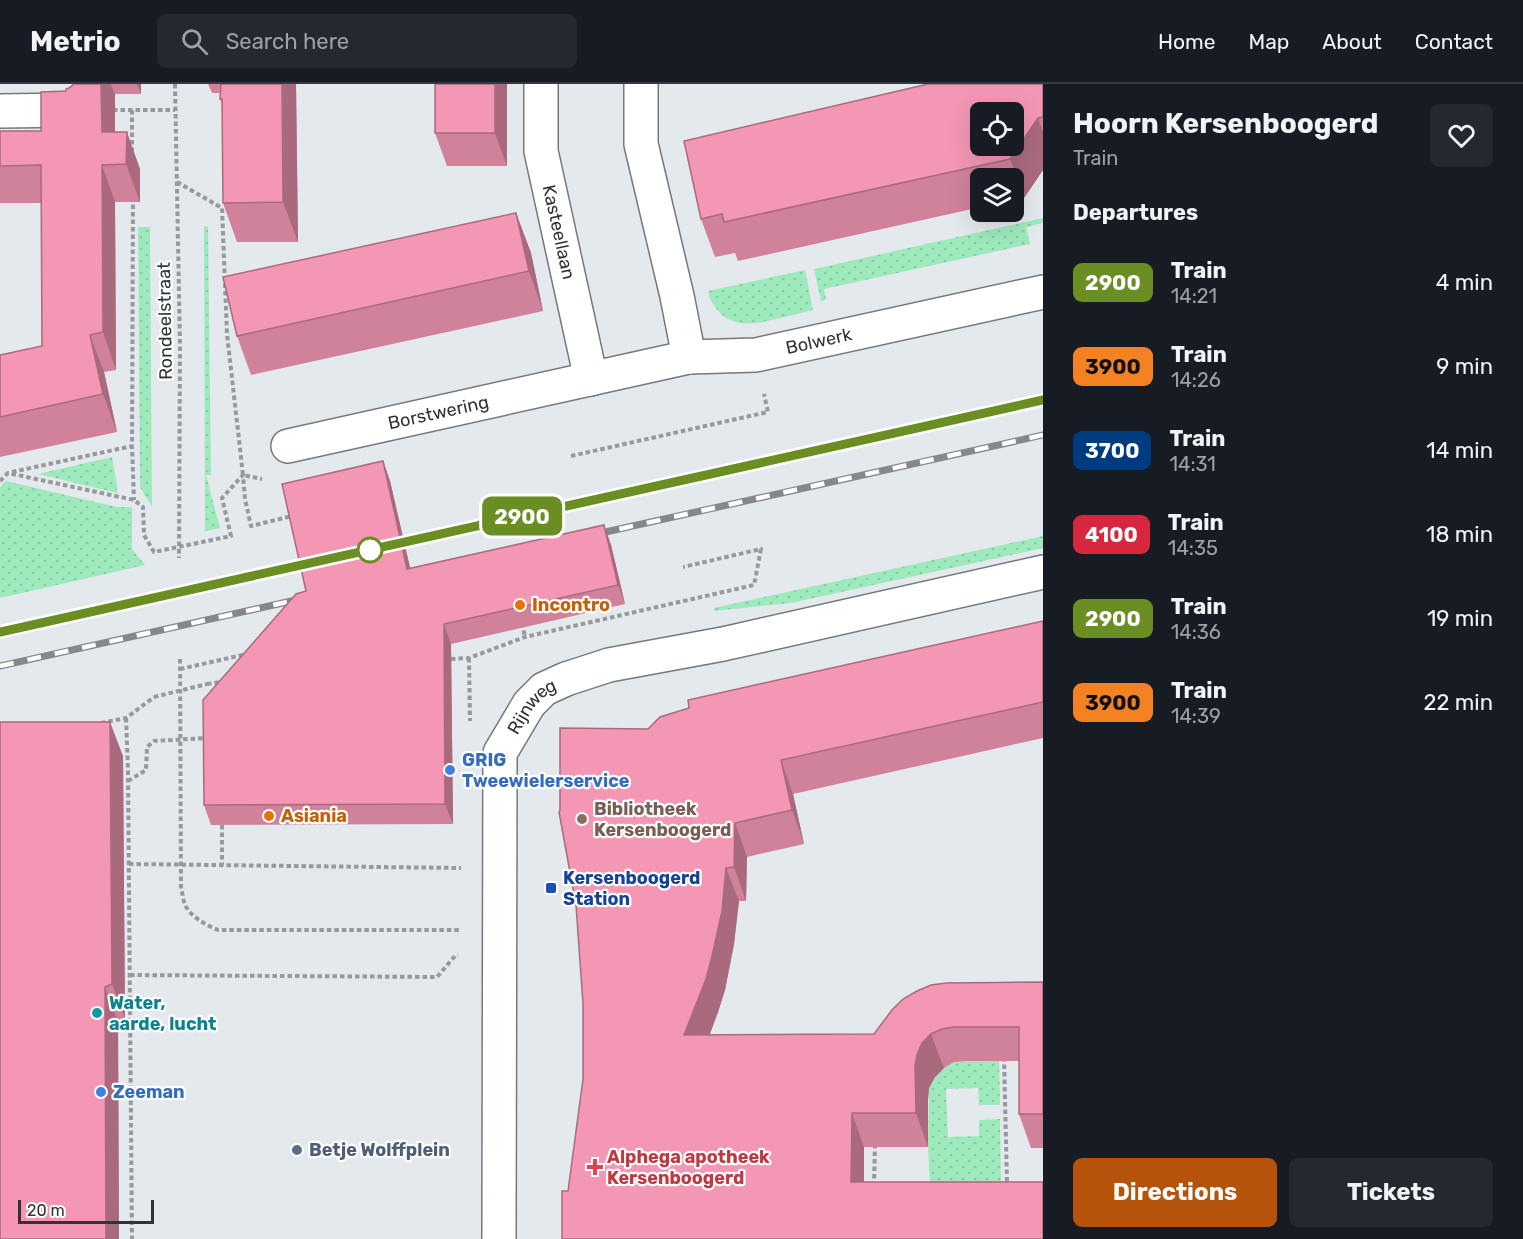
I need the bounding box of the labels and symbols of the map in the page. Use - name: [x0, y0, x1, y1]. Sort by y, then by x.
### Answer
- street label: Kasteellaan: [538, 183, 580, 282]
- street label: Rondeelstraat: [153, 262, 177, 380]
- street label: Bolwerk: [784, 323, 855, 359]
- street label: Borstwering: [386, 391, 491, 434]
- line badge: 2900: [480, 496, 564, 536]
- unlabelled marker: [357, 537, 383, 563]
- place label: Incontro: [532, 594, 610, 616]
- marker: Incontro: [513, 598, 527, 612]
- street label: Rijnweg: [503, 674, 560, 738]
- place label: GRIG Tweewielerservice: [462, 749, 630, 792]
- marker: GRIG Tweewielerservice: [443, 763, 457, 777]
- place label: Bibliotheek Kersenboogerd: [594, 798, 731, 841]
- place label: Asiania: [281, 805, 347, 827]
- marker: Asiania: [262, 809, 276, 823]
- marker: Bibliotheek Kersenboogerd: [575, 812, 589, 826]
- place label: Kersenboogerd Station: [563, 867, 700, 910]
- marker: Kersenboogerd Station: [544, 881, 558, 895]
- place label: Water, aarde, lucht: [109, 992, 217, 1035]
- marker: Water, aarde, lucht: [90, 1006, 104, 1020]
- place label: Zeeman: [113, 1081, 185, 1103]
- marker: Zeeman: [94, 1085, 108, 1099]
- place label: Betje Wolffplein: [309, 1139, 450, 1161]
- marker: Betje Wolffplein: [290, 1143, 304, 1157]
- place label: Alphega apotheek Kersenboogerd: [607, 1146, 770, 1189]
- marker: Alphega apotheek Kersenboogerd: [588, 1160, 602, 1174]
- scale bar: [18, 1197, 154, 1224]

